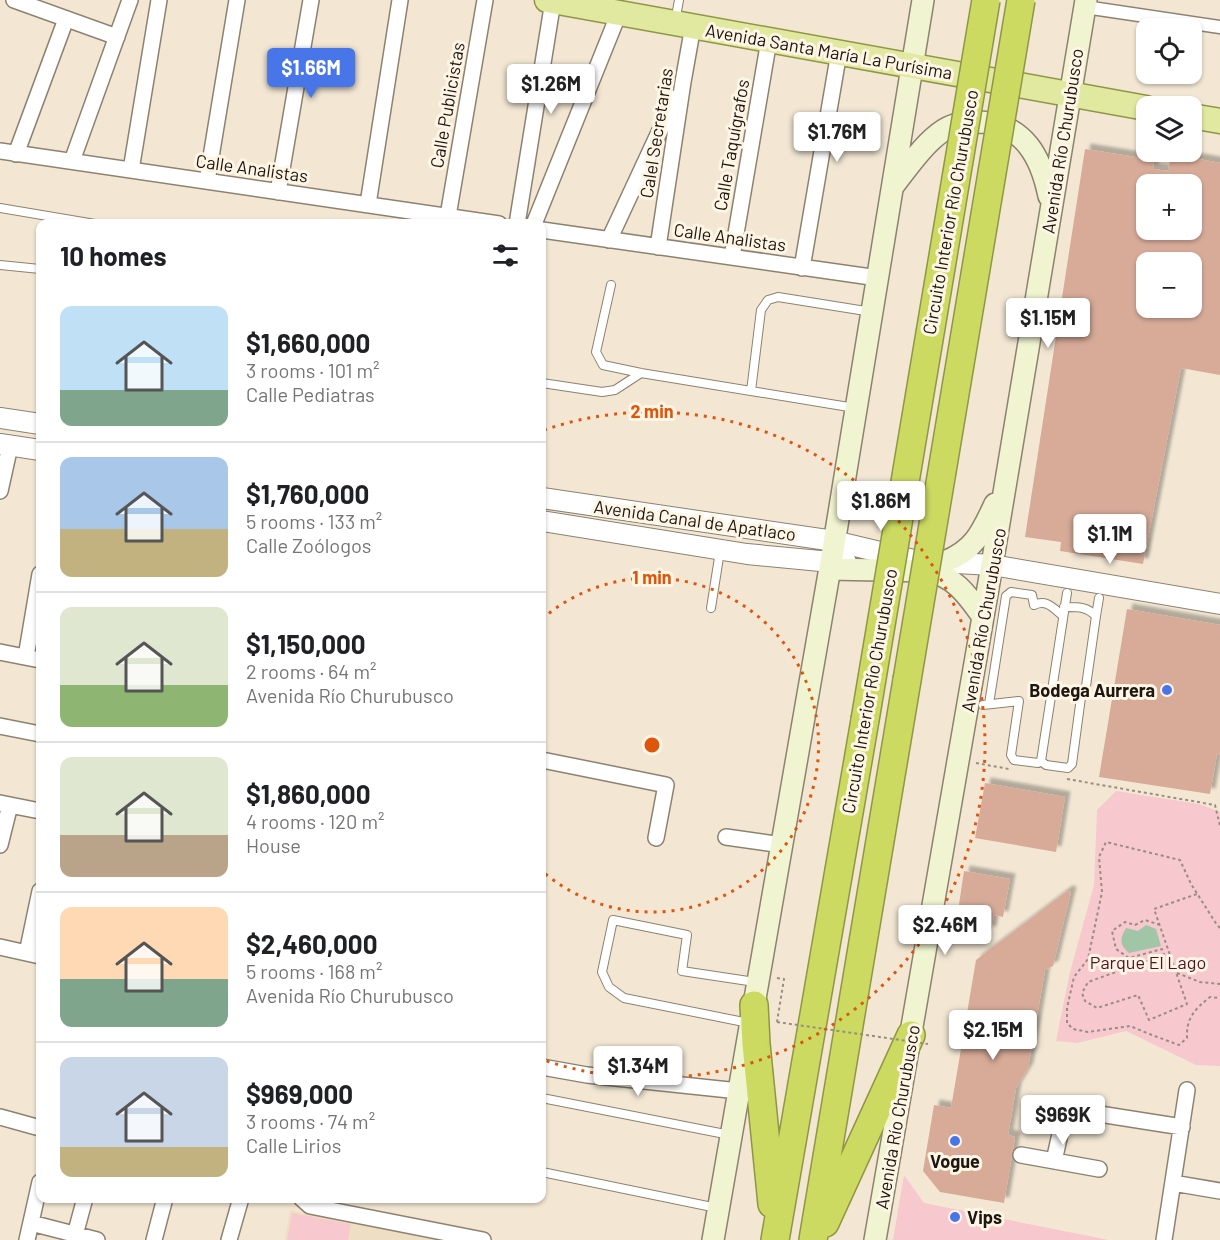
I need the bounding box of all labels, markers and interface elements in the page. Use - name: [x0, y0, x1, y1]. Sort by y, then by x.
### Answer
- street label: Avenida Santa María La Purísima: [704, 18, 954, 84]
- map controls: [1136, 18, 1202, 318]
- button: locate: [1136, 18, 1202, 84]
- street label: Calle Publicistas: [425, 40, 469, 170]
- street label: Avenida Río Churubusco: [1036, 47, 1088, 235]
- pin: $1.66M: [262, 48, 360, 99]
- text: $1.66M: [281, 55, 341, 79]
- pin: $1.26M: [502, 64, 600, 115]
- street label: Calel Secretarias: [635, 66, 677, 200]
- text: $1.26M: [521, 71, 581, 95]
- street label: Calle Taquígrafos: [709, 77, 753, 213]
- street label: Circuito Interior Río Churubusco: [918, 88, 982, 336]
- button: layers: [1136, 96, 1202, 162]
- pin: $1.76M: [788, 112, 886, 163]
- text: $1.76M: [808, 119, 866, 143]
- street label: Calle Analistas: [194, 149, 310, 187]
- button: +: [1136, 174, 1202, 240]
- street label: Calle Analistas: [672, 218, 788, 256]
- icon: filters: [489, 239, 522, 272]
- text: 10 homes: [60, 240, 167, 271]
- button: −: [1136, 252, 1202, 318]
- pin: $1.15M: [999, 298, 1097, 349]
- text: $1.15M: [1020, 305, 1076, 329]
- text: $1,660,000: [246, 327, 370, 358]
- icon: home: [108, 330, 180, 402]
- text: 3 rooms · 101 m²: [246, 358, 379, 382]
- text: Calle Pediatras: [246, 382, 375, 406]
- text: 2 min: [630, 400, 674, 422]
- text: $1,760,000: [246, 478, 369, 509]
- icon: home: [108, 481, 180, 553]
- pin: $1.86M: [832, 481, 930, 532]
- text: $1.86M: [851, 488, 911, 512]
- street label: Avenida Canal de Apatlaco: [593, 495, 797, 545]
- text: 5 rooms · 133 m²: [246, 509, 382, 533]
- pin: $1.1M: [1068, 514, 1152, 565]
- text: $1.1M: [1087, 521, 1133, 545]
- street label: Avenida Río Churubusco: [956, 526, 1010, 714]
- text: Calle Zoólogos: [246, 533, 371, 557]
- text: 1 min: [632, 566, 672, 588]
- street label: Circuito Interior Río Churubusco: [837, 567, 901, 815]
- text: $1,150,000: [246, 628, 366, 659]
- icon: home: [108, 631, 180, 703]
- text: 2 rooms · 64 m²: [246, 659, 376, 683]
- place label: Bodega Aurrera: [1029, 679, 1155, 701]
- text: Avenida Río Churubusco: [246, 683, 454, 707]
- marker: Bodega Aurrera: [1160, 683, 1174, 697]
- centre of rings: [642, 735, 662, 755]
- text: $1,860,000: [246, 778, 371, 809]
- icon: home: [108, 781, 180, 853]
- text: 4 rooms · 120 m²: [246, 809, 384, 833]
- text: House: [246, 833, 301, 857]
- pin: $2.46M: [896, 905, 994, 956]
- text: $2.46M: [912, 912, 978, 936]
- text: $2,460,000: [246, 928, 378, 959]
- icon: home: [108, 931, 180, 1003]
- park label: Parque El Lago: [1090, 951, 1206, 973]
- text: 5 rooms · 168 m²: [246, 959, 382, 983]
- text: Avenida Río Churubusco: [246, 983, 454, 1007]
- pin: $2.15M: [944, 1010, 1042, 1061]
- text: $2.15M: [963, 1017, 1023, 1041]
- street label: Avenida Río Churubusco: [870, 1023, 924, 1211]
- pin: $1.34M: [589, 1046, 687, 1097]
- text: $1.34M: [607, 1053, 669, 1077]
- text: $969,000: [246, 1078, 353, 1109]
- icon: home: [108, 1081, 180, 1153]
- pin: $969K: [1021, 1095, 1105, 1146]
- text: $969K: [1035, 1102, 1091, 1126]
- text: 3 rooms · 74 m²: [246, 1109, 375, 1133]
- text: Calle Lirios: [246, 1133, 341, 1157]
- marker: Vogue: [948, 1134, 962, 1148]
- place label: Vogue: [930, 1150, 980, 1172]
- place label: Vips: [967, 1206, 1002, 1228]
- marker: Vips: [948, 1210, 962, 1224]

